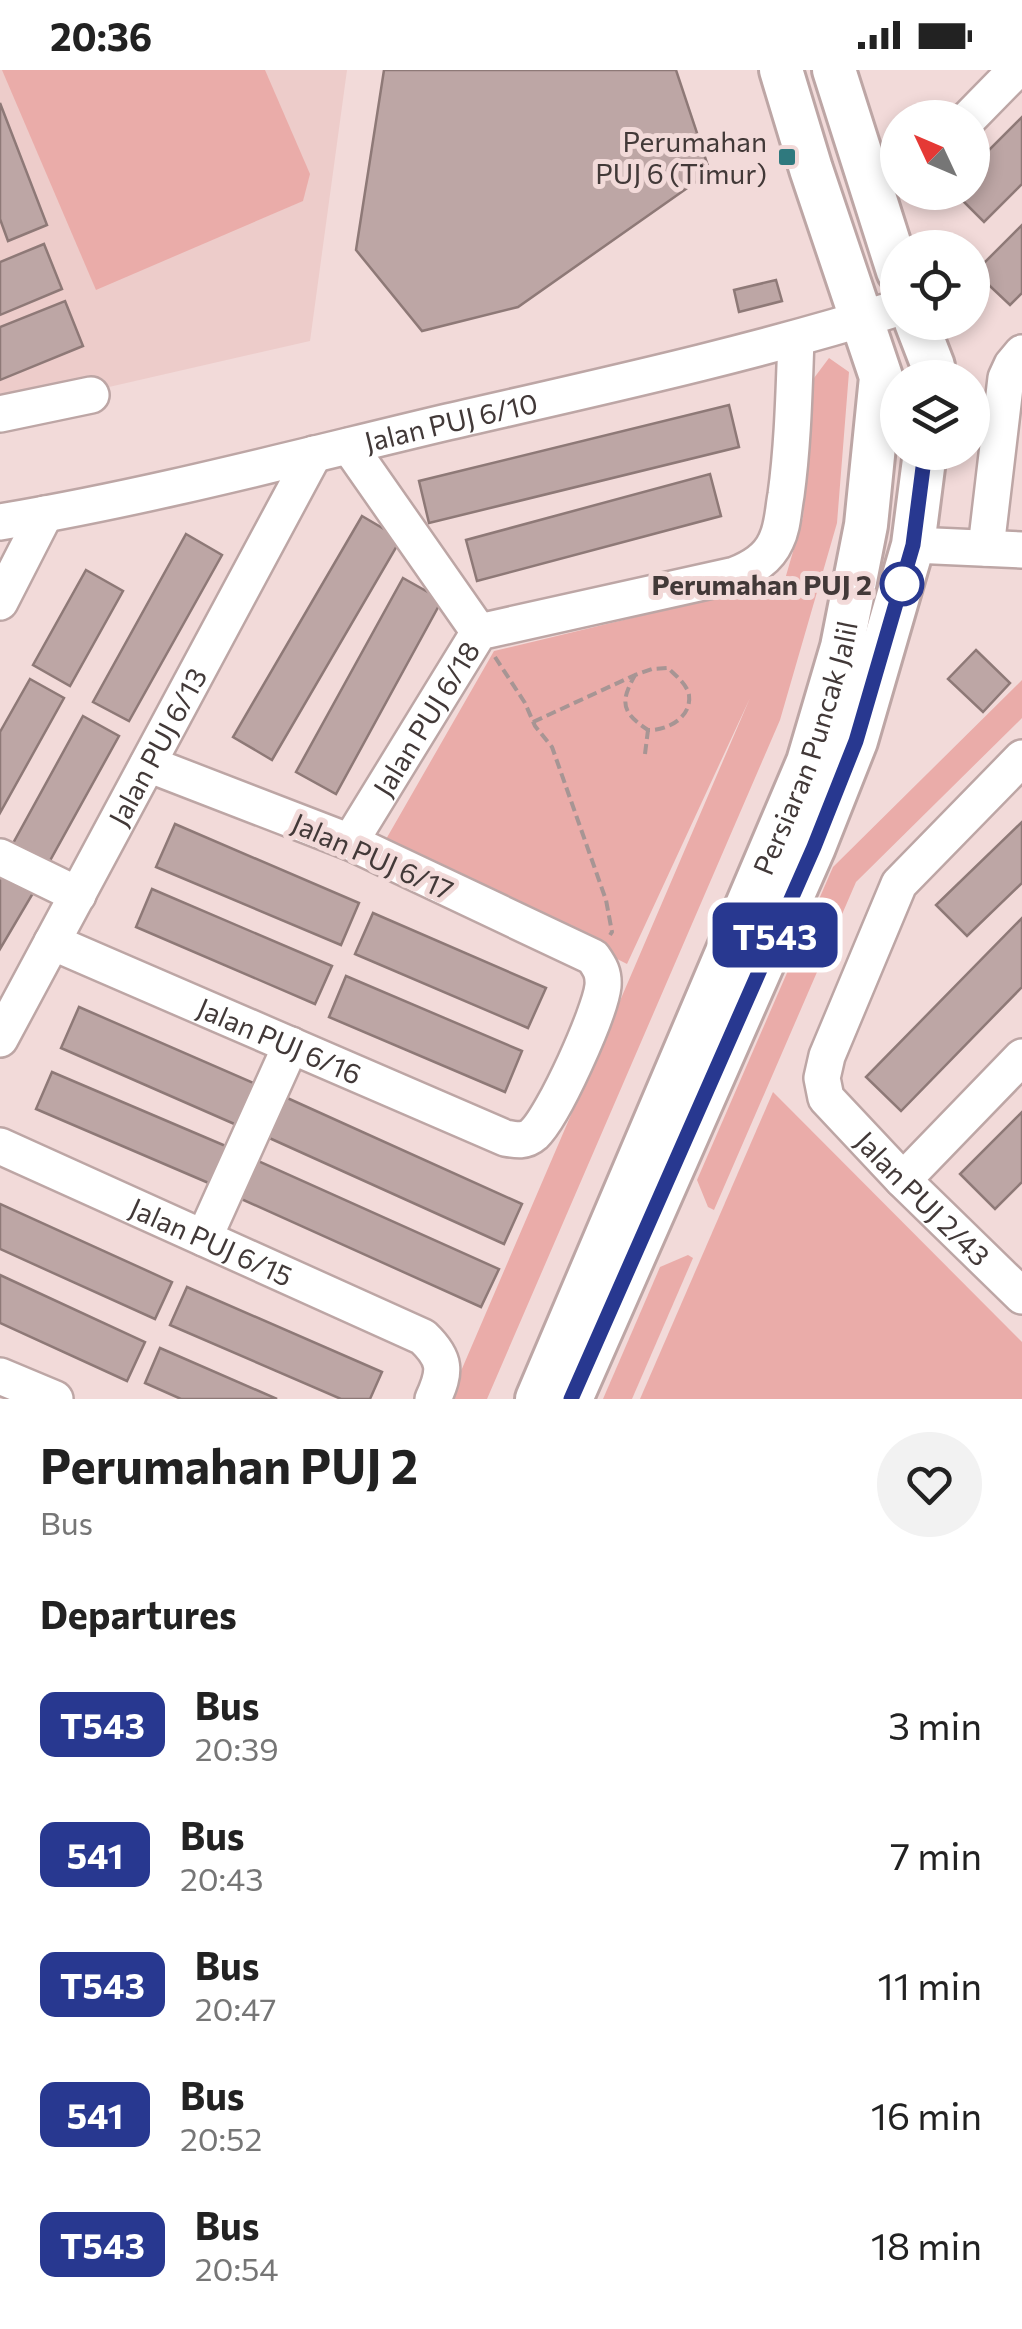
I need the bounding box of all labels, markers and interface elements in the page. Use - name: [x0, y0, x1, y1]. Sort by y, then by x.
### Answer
- text: 20:36: [50, 12, 152, 59]
- north arrow: [880, 100, 990, 210]
- map controls: [880, 100, 990, 470]
- place label: Perumahan PUJ 6 (Timur): [595, 124, 767, 190]
- marker: Perumahan PUJ 6 (Timur): [776, 146, 798, 168]
- button: locate: [880, 230, 990, 340]
- button: layers: [880, 360, 990, 470]
- street label: Jalan PUJ 6/10: [361, 385, 541, 458]
- marker: Perumahan PUJ 2: [881, 563, 923, 605]
- place label: Perumahan PUJ 2: [651, 567, 872, 601]
- street label: Persiaran Puncak Jalil: [745, 618, 864, 880]
- street label: Jalan PUJ 6/18: [365, 635, 486, 802]
- street label: Jalan PUJ 6/13: [101, 662, 213, 831]
- street label: Jalan PUJ 6/17: [287, 805, 459, 907]
- line badge: T543: [705, 902, 845, 968]
- text: T543: [733, 914, 817, 957]
- street label: Jalan PUJ 6/16: [192, 990, 367, 1091]
- street label: Jalan PUJ 2/43: [849, 1124, 997, 1273]
- street label: Jalan PUJ 6/15: [125, 1190, 298, 1293]
- button: heart: [877, 1432, 982, 1537]
- text: Perumahan PUJ 2: [40, 1435, 418, 1494]
- text: Bus: [40, 1502, 93, 1542]
- text: Departures: [40, 1590, 237, 1637]
- text: Bus: [195, 1681, 259, 1728]
- text: 3 min: [888, 1701, 982, 1748]
- text: T543: [60, 1703, 145, 1746]
- text: 20:39: [195, 1728, 279, 1768]
- text: Bus: [180, 1811, 245, 1858]
- text: 7 min: [890, 1831, 982, 1878]
- text: 541: [67, 1833, 123, 1876]
- text: 20:43: [180, 1858, 264, 1898]
- text: Bus: [195, 1941, 259, 1988]
- text: 11 min: [878, 1961, 982, 2008]
- text: T543: [60, 1963, 145, 2006]
- text: 20:47: [195, 1988, 276, 2028]
- text: Bus: [180, 2071, 245, 2118]
- text: 16 min: [871, 2091, 982, 2138]
- text: 541: [67, 2093, 123, 2136]
- text: 20:52: [180, 2118, 262, 2158]
- text: Bus: [195, 2201, 259, 2248]
- text: 18 min: [871, 2221, 982, 2268]
- text: T543: [60, 2223, 145, 2266]
- text: 20:54: [195, 2248, 279, 2288]

